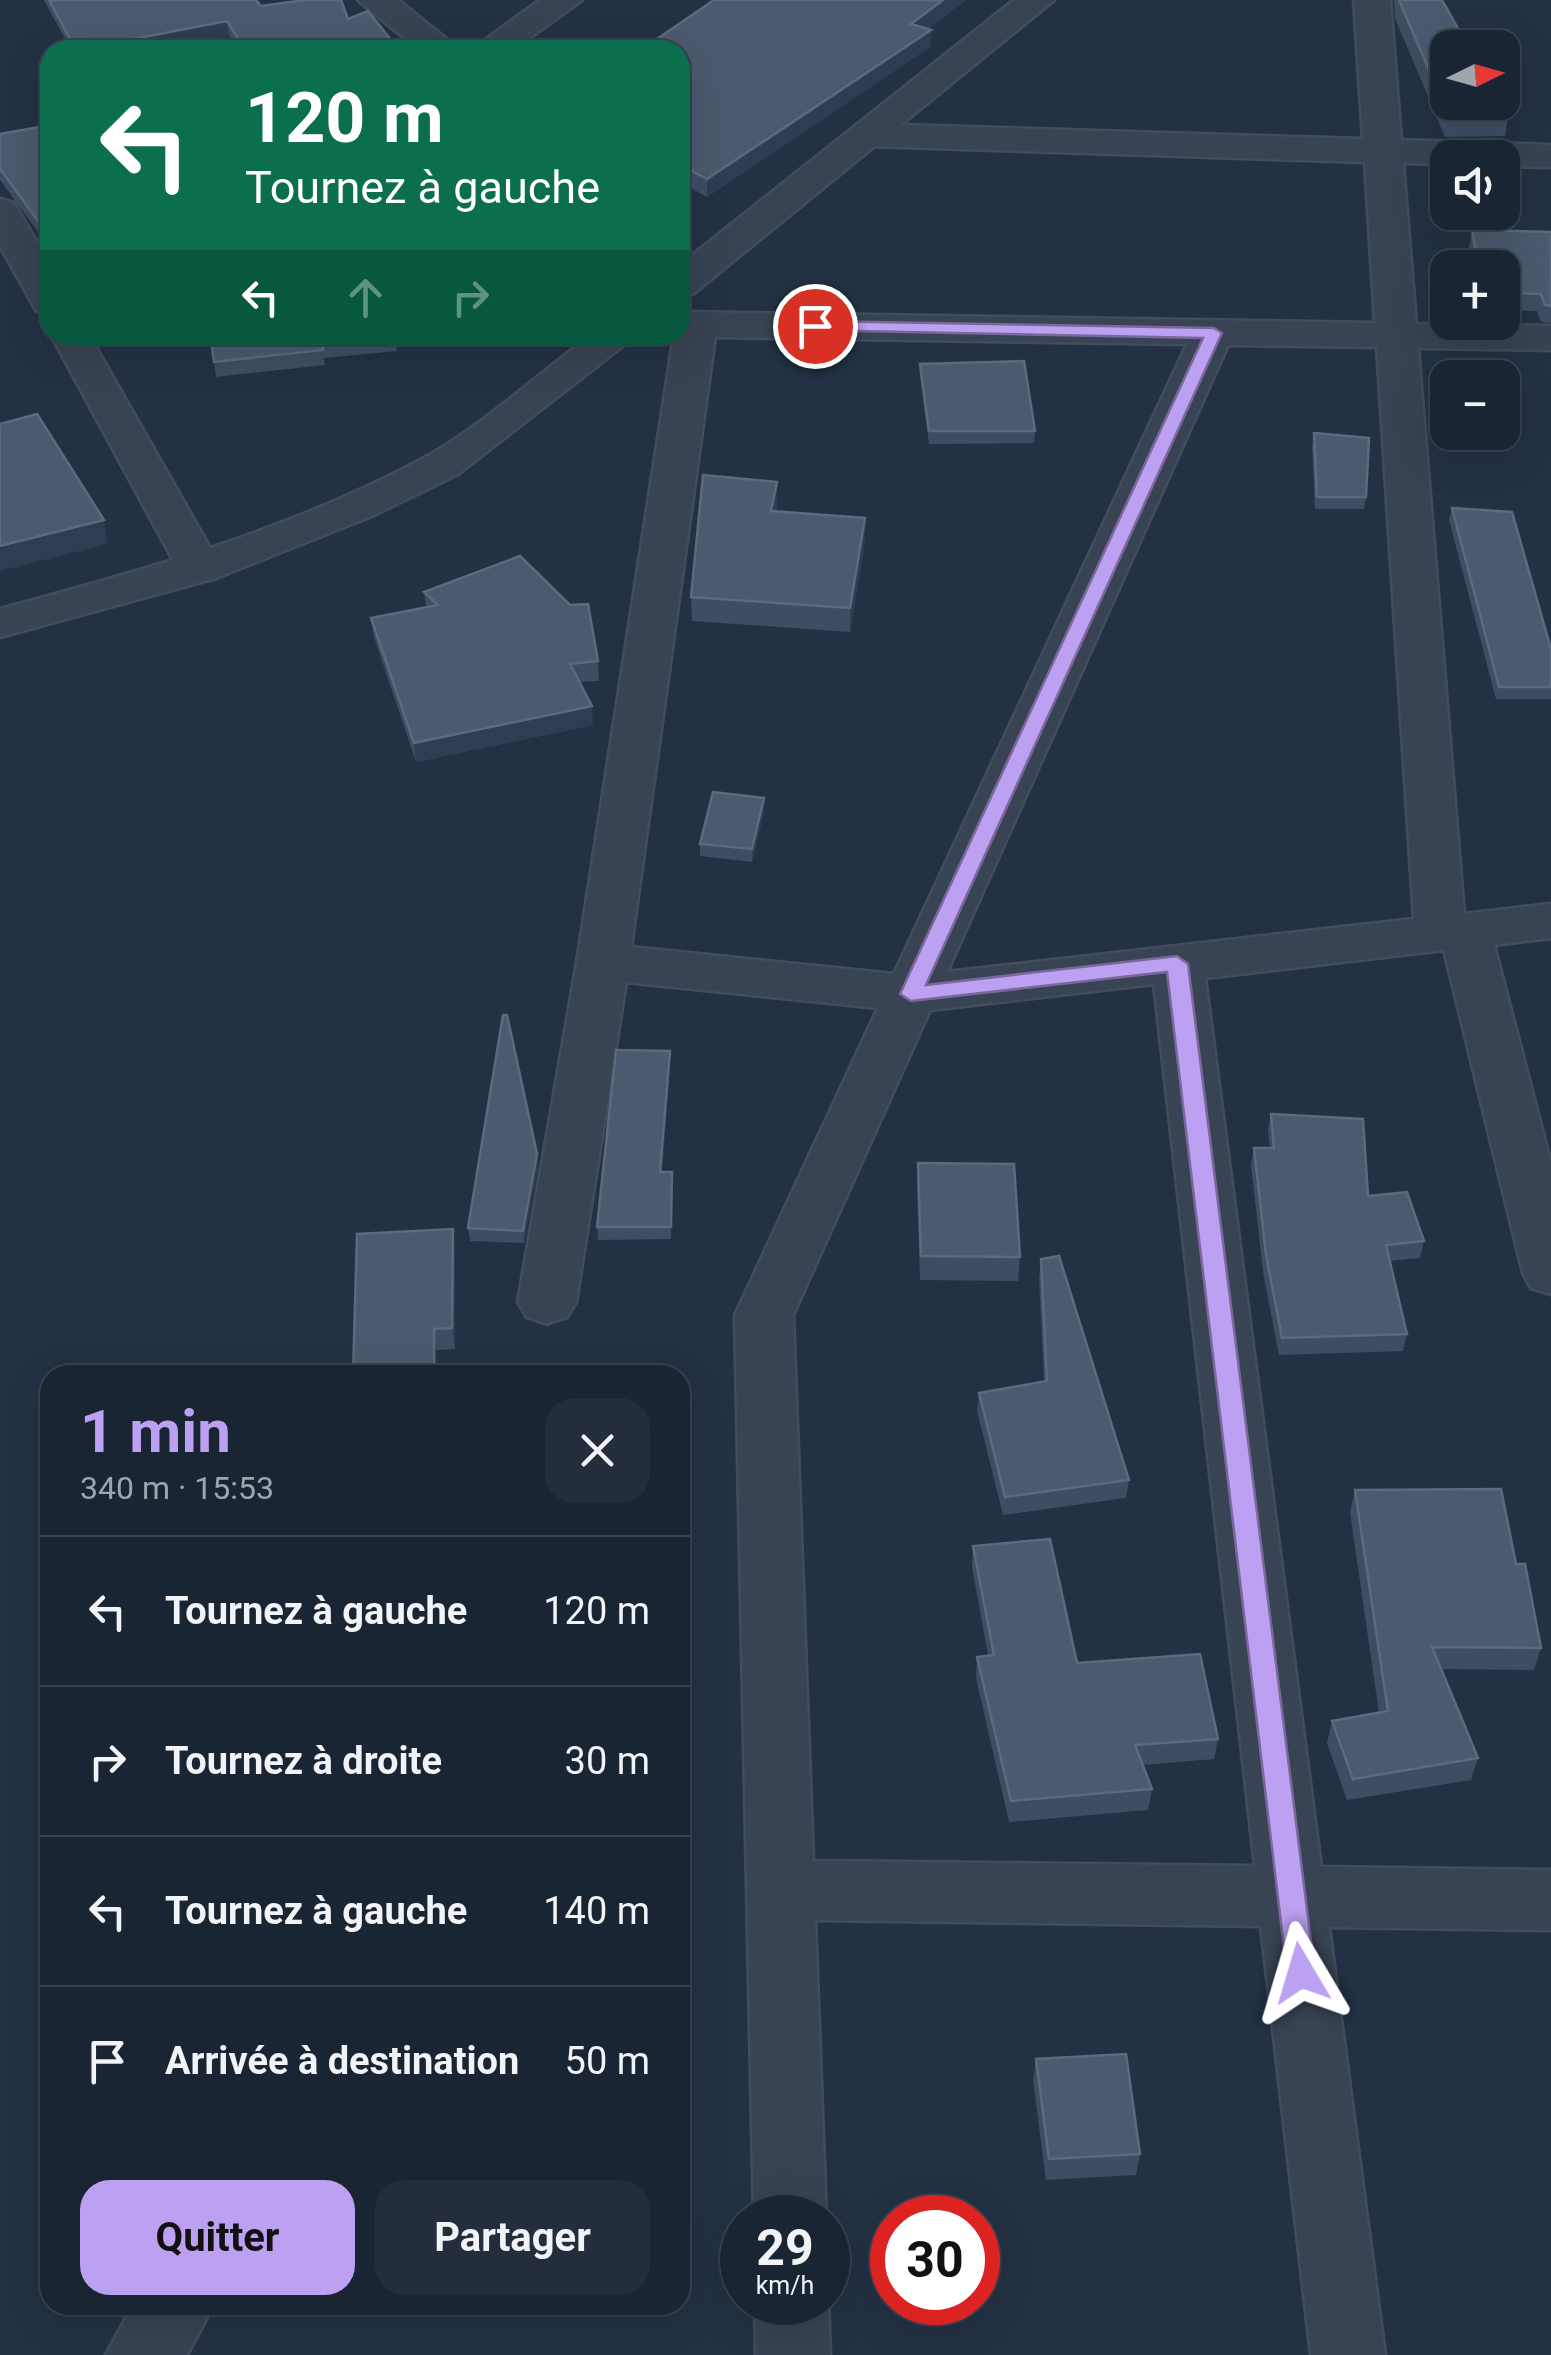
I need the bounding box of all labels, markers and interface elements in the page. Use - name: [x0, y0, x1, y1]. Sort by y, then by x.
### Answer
- north arrow: [1430, 30, 1520, 120]
- map controls: [1430, 30, 1520, 450]
- text: 120 m: [245, 77, 444, 159]
- icon: left: [80, 80, 210, 210]
- button: sound: [1430, 140, 1520, 230]
- text: Tournez à gauche: [245, 161, 600, 214]
- button: +: [1430, 250, 1520, 340]
- icon: left: [233, 270, 288, 325]
- icon: ahead: [338, 270, 393, 325]
- icon: right: [443, 270, 498, 325]
- pin: [773, 284, 858, 369]
- icon: arrive: [788, 299, 843, 354]
- button: −: [1430, 360, 1520, 450]
- text: 1 min: [80, 1396, 231, 1467]
- button: close: [545, 1398, 650, 1503]
- text: 340 m · 15:53: [80, 1469, 274, 1507]
- icon: left: [80, 1584, 135, 1639]
- text: Tournez à gauche: [165, 1589, 467, 1633]
- text: 120 m: [543, 1589, 650, 1633]
- icon: right: [80, 1734, 135, 1789]
- text: Tournez à droite: [165, 1739, 442, 1783]
- text: 30 m: [565, 1739, 650, 1783]
- icon: left: [80, 1884, 135, 1939]
- text: Tournez à gauche: [165, 1889, 467, 1933]
- text: 140 m: [543, 1889, 650, 1933]
- position arrow: [1249, 1921, 1353, 2025]
- icon: arrive: [80, 2034, 135, 2089]
- text: Arrivée à destination: [165, 2039, 519, 2083]
- text: 50 m: [565, 2039, 650, 2083]
- button: Quitter: [80, 2180, 355, 2295]
- button: Partager: [375, 2180, 650, 2295]
- speed limit sign: 30: [870, 2195, 1000, 2325]
- text: 29: [756, 2219, 814, 2277]
- text: km/h: [756, 2271, 814, 2300]

